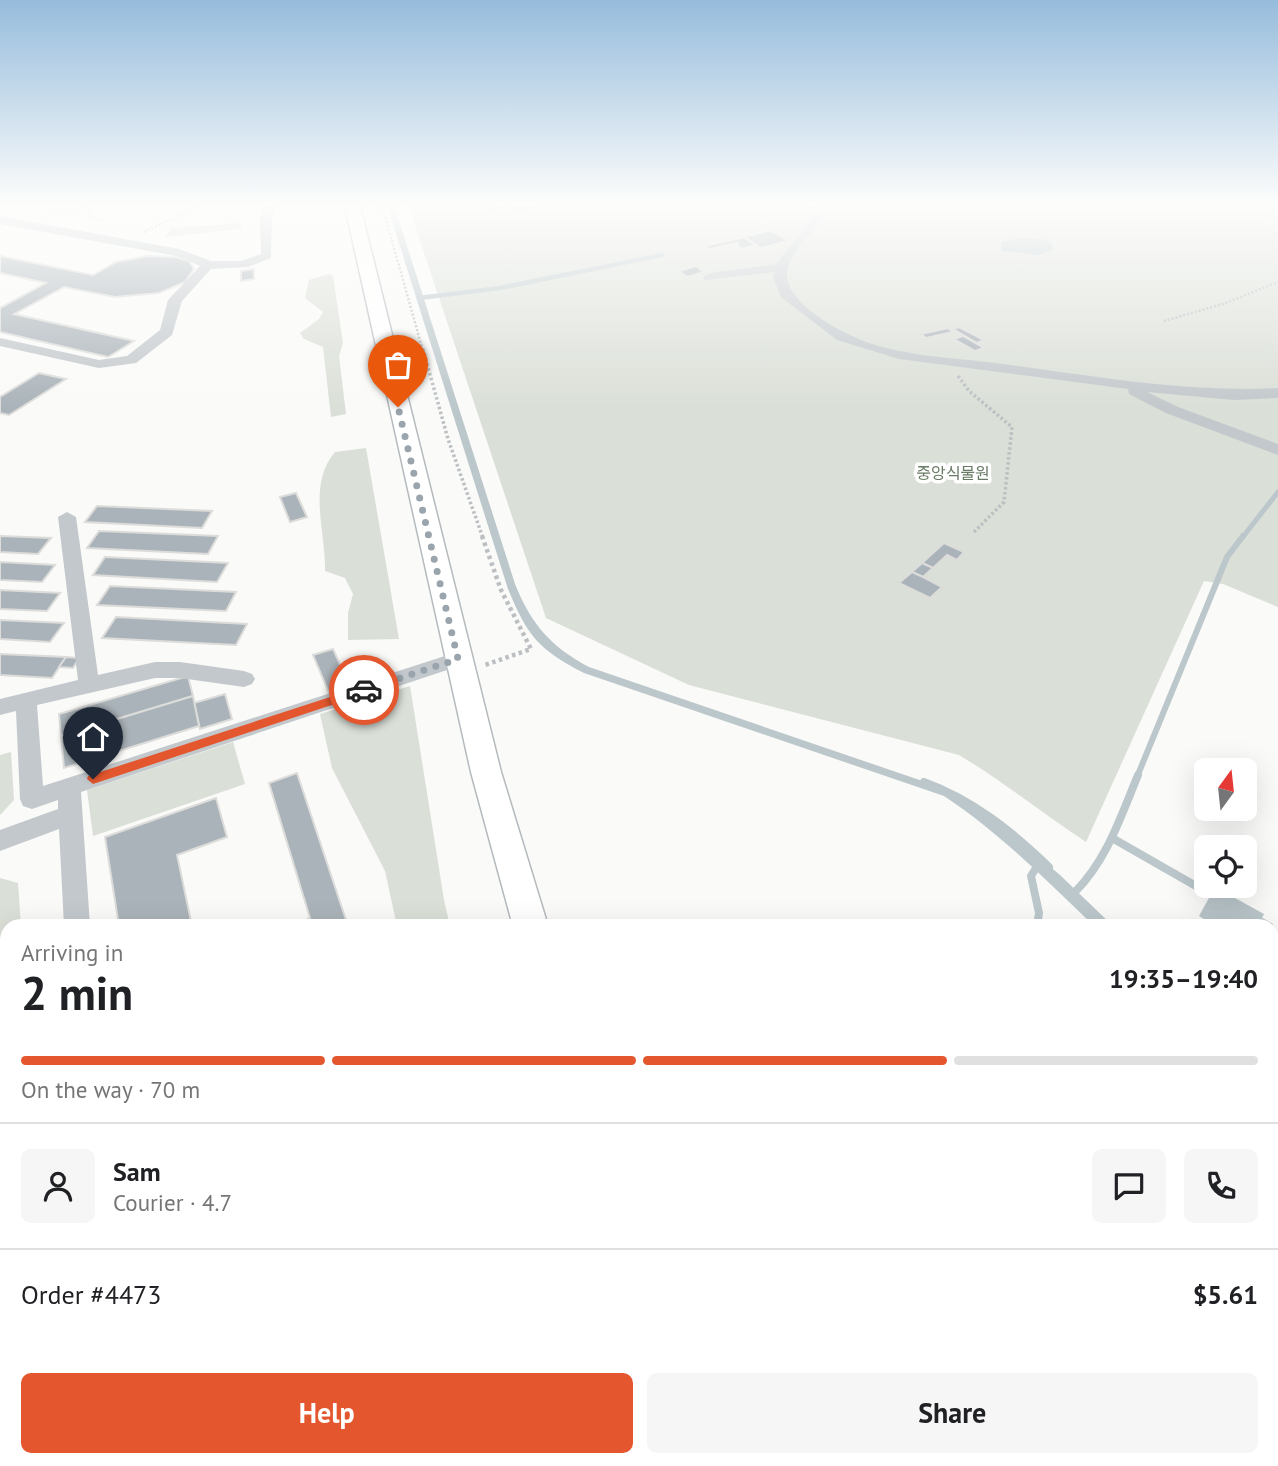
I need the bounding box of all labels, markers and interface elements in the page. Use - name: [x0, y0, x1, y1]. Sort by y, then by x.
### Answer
- pin: [368, 335, 428, 407]
- icon: bag: [379, 346, 417, 384]
- park label: 중앙식물원: [916, 463, 990, 483]
- courier: [329, 655, 399, 725]
- icon: car: [345, 671, 383, 709]
- pin: [63, 707, 123, 779]
- icon: home: [74, 718, 112, 756]
- north arrow: [1194, 758, 1256, 821]
- map controls: [1194, 758, 1257, 898]
- button: locate: [1194, 835, 1257, 898]
- text: Arriving in: [21, 938, 123, 967]
- text: 19:35–19:40: [1109, 962, 1258, 995]
- text: 2 min: [21, 963, 133, 1023]
- text: On the way · 70 m: [21, 1075, 200, 1104]
- button: person: [21, 1149, 95, 1223]
- button: chat: [1092, 1149, 1166, 1223]
- button: phone: [1184, 1149, 1258, 1223]
- text: Sam: [113, 1155, 161, 1188]
- text: Courier · 4.7: [113, 1188, 232, 1217]
- text: Order #4473: [21, 1278, 161, 1311]
- text: $5.61: [1193, 1278, 1258, 1311]
- button: Help: [21, 1373, 633, 1453]
- button: Share: [647, 1373, 1258, 1453]

